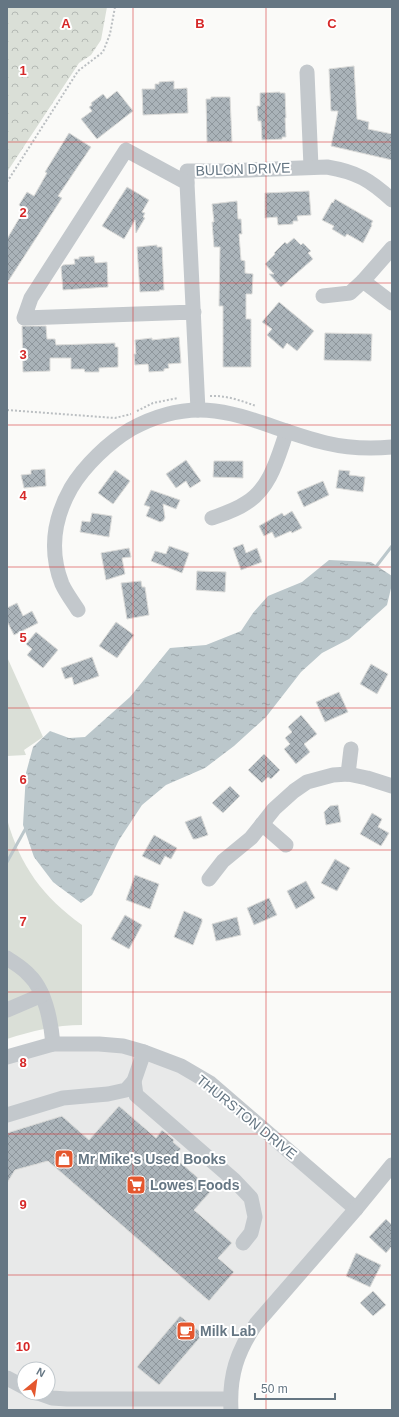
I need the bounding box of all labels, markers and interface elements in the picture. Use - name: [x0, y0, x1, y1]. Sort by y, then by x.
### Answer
- text: A: [61, 16, 71, 31]
- text: B: [195, 16, 205, 31]
- text: C: [327, 16, 337, 31]
- text: 1: [19, 63, 27, 78]
- street label: BULON DRIVE: [195, 159, 291, 179]
- text: 2: [19, 205, 27, 220]
- text: 3: [19, 347, 27, 362]
- text: 4: [19, 488, 27, 503]
- text: 5: [19, 630, 27, 645]
- text: 6: [19, 772, 27, 787]
- text: 7: [19, 914, 27, 929]
- text: 8: [19, 1055, 27, 1070]
- street label: THURSTON DRIVE: [194, 1072, 300, 1162]
- shop icon: Mr Mike's Used Books: [53, 1148, 75, 1170]
- place label: Mr Mike's Used Books: [78, 1151, 226, 1167]
- supermarket icon: Lowes Foods: [125, 1174, 147, 1196]
- place label: Lowes Foods: [150, 1177, 240, 1193]
- text: 9: [19, 1197, 27, 1212]
- cafe icon: Milk Lab: [175, 1320, 197, 1342]
- place label: Milk Lab: [200, 1323, 256, 1339]
- text: 10: [16, 1339, 30, 1354]
- north arrow: [16, 1361, 56, 1401]
- text: N: [34, 1365, 47, 1379]
- scale bar: [255, 1375, 335, 1401]
- text: 50 m: [261, 1382, 288, 1396]

